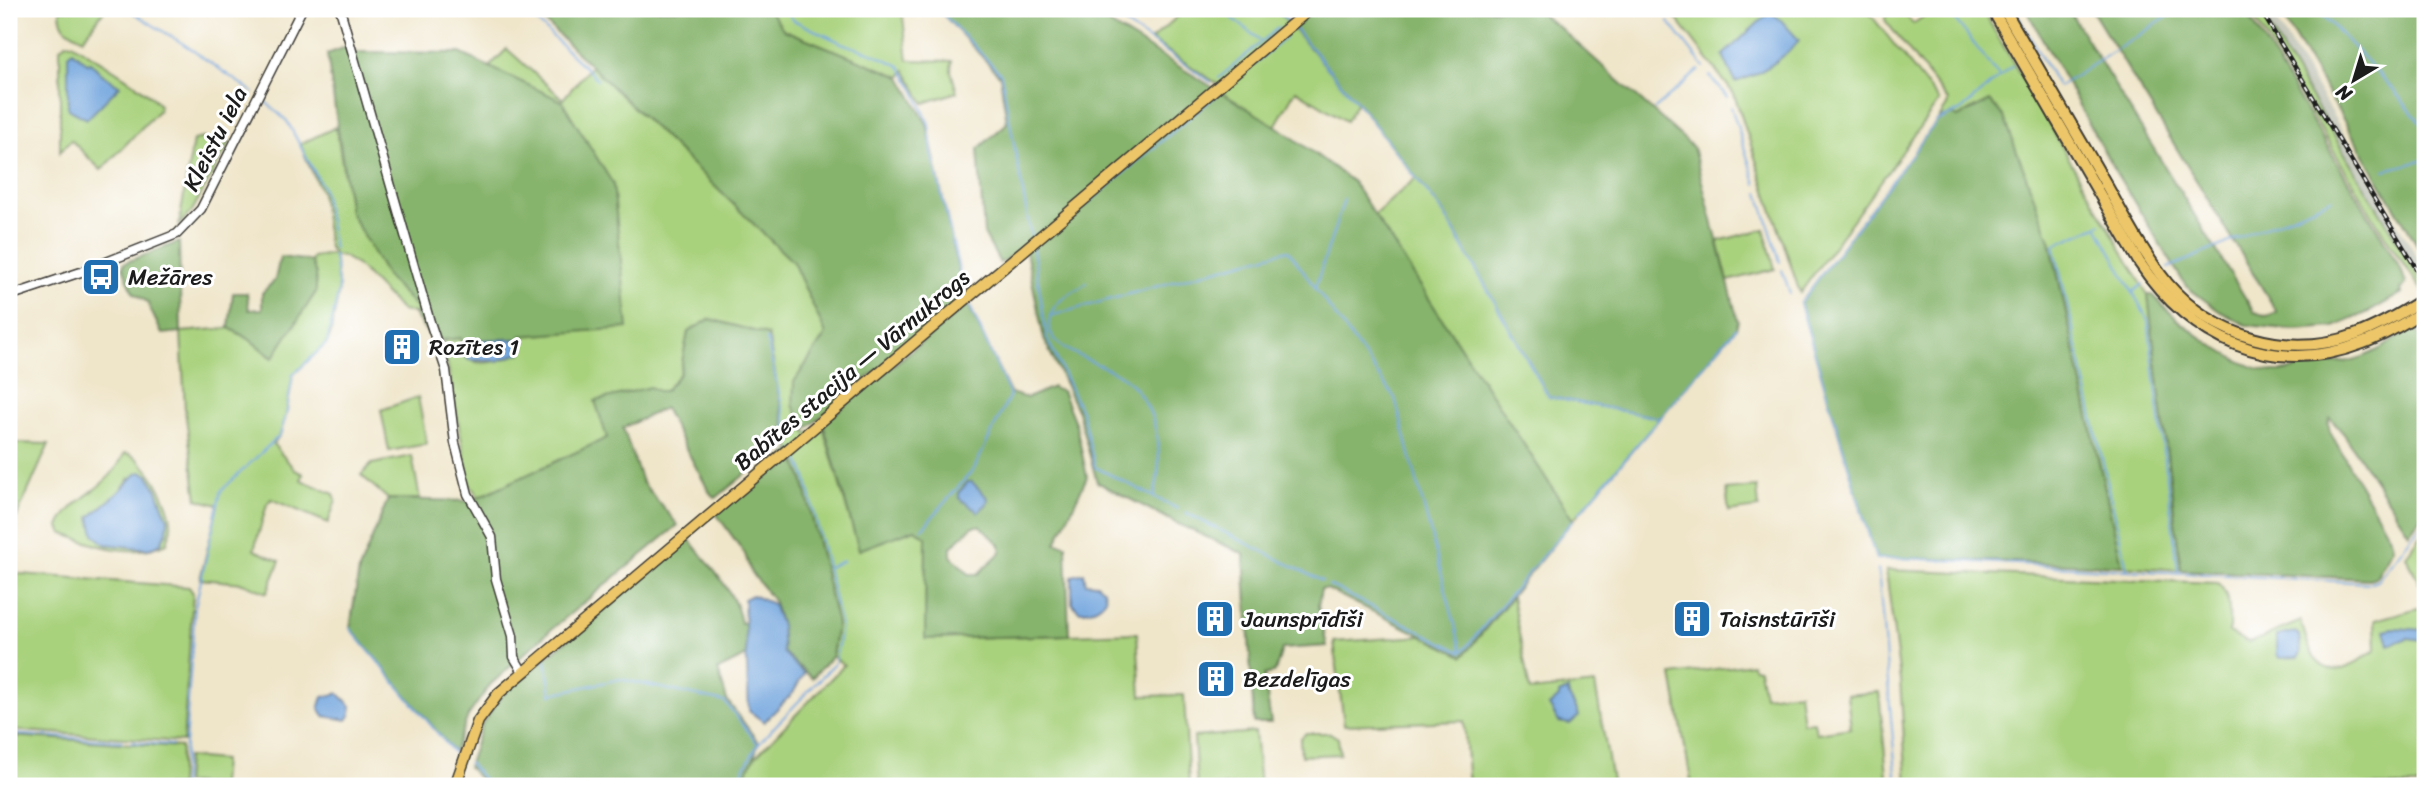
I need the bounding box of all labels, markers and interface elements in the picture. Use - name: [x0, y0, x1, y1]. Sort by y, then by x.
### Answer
- north arrow: [2318, 46, 2388, 116]
- text: N: [2328, 75, 2360, 111]
- street label: Kleistu iela: [171, 79, 259, 199]
- bus stop icon: Mežāres: [80, 256, 122, 298]
- place label: Mežāres: [128, 257, 213, 298]
- street label: Babītes stacija — Vārnukrogs: [725, 258, 980, 482]
- building icon: Rozītes 1: [381, 326, 423, 368]
- place label: Rozītes 1: [429, 327, 519, 368]
- building icon: Jaunsprīdīši: [1194, 598, 1236, 640]
- building icon: Taisnstūrīši: [1671, 598, 1713, 640]
- place label: Jaunsprīdīši: [1241, 599, 1364, 640]
- place label: Taisnstūrīši: [1719, 599, 1836, 640]
- building icon: Bezdelīgas: [1195, 658, 1237, 700]
- place label: Bezdelīgas: [1243, 659, 1351, 700]

